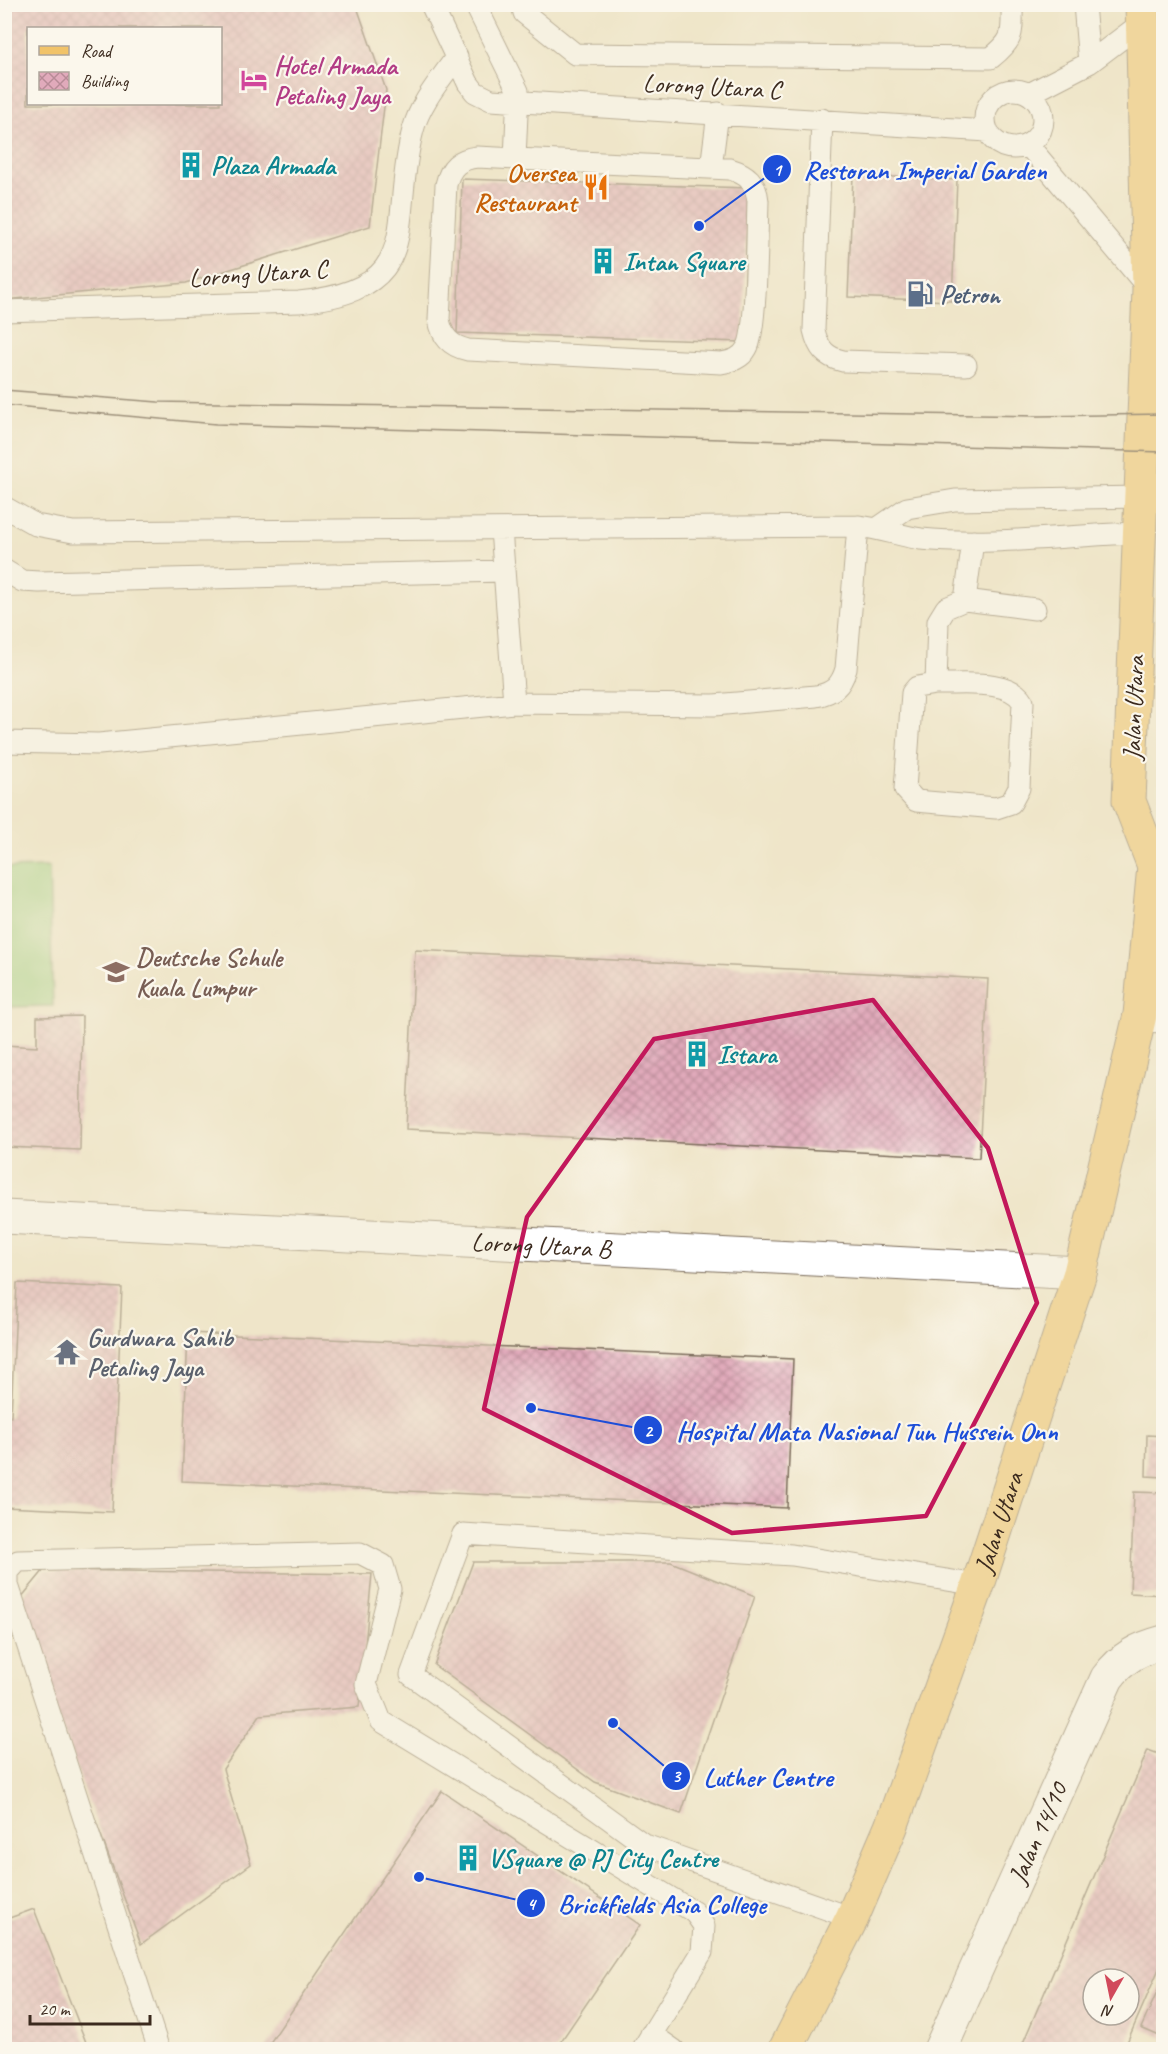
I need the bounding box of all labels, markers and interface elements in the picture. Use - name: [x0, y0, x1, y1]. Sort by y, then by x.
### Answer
- legend: [27, 27, 222, 105]
- text: Road: [81, 40, 114, 62]
- place label: Hotel Armada Petaling Jaya: [274, 49, 399, 112]
- hotel icon: Hotel Armada Petaling Jaya: [239, 65, 269, 95]
- street label: Lorong Utara C: [642, 66, 785, 107]
- text: Building: [81, 70, 130, 92]
- callout: Restoran Imperial Garden: [762, 147, 1058, 192]
- place label: Plaza Armada: [211, 149, 338, 182]
- building icon: Plaza Armada: [176, 150, 206, 180]
- text: Restoran Imperial Garden: [803, 153, 1047, 187]
- place label: Oversea Restaurant: [474, 156, 579, 219]
- text: 1: [773, 159, 783, 181]
- restaurant icon: Oversea Restaurant: [581, 172, 611, 202]
- place label: Intan Square: [623, 245, 747, 278]
- building icon: Intan Square: [588, 246, 618, 276]
- street label: Lorong Utara C: [188, 252, 331, 295]
- place label: Petron: [940, 278, 1002, 311]
- fuel station icon: Petron: [905, 279, 935, 309]
- street label: Jalan Utara: [1115, 654, 1152, 763]
- place label: Deutsche Schule Kuala Lumpur: [136, 941, 285, 1004]
- school or university icon: Deutsche Schule Kuala Lumpur: [101, 957, 131, 987]
- place label: Istara: [717, 1038, 779, 1071]
- building icon: Istara: [682, 1039, 712, 1069]
- street label: Lorong Utara B: [471, 1225, 613, 1266]
- place label: Gurdwara Sahib Petaling Jaya: [87, 1321, 235, 1384]
- temple icon: Gurdwara Sahib Petaling Jaya: [52, 1337, 82, 1367]
- callout: Hospital Mata Nasional Tun Hussein Onn: [633, 1408, 1071, 1453]
- text: Hospital Mata Nasional Tun Hussein Onn: [676, 1414, 1058, 1448]
- text: 2: [644, 1420, 654, 1442]
- street label: Jalan Utara: [966, 1466, 1031, 1579]
- callout: Luther Centre: [661, 1754, 844, 1799]
- text: Luther Centre: [703, 1760, 836, 1794]
- text: 3: [672, 1765, 682, 1787]
- street label: Jalan 14/10: [1000, 1775, 1076, 1891]
- place label: VSquare @ PJ City Centre: [488, 1842, 720, 1875]
- building icon: VSquare @ PJ City Centre: [453, 1843, 483, 1873]
- callout: Brickfields Asia College: [516, 1881, 778, 1926]
- text: Brickfields Asia College: [558, 1887, 768, 1921]
- text: 4: [527, 1893, 537, 1915]
- north arrow: [1081, 1967, 1141, 2027]
- scale bar: [30, 1988, 150, 2026]
- text: 20 m: [39, 1998, 72, 2020]
- text: N: [1099, 2000, 1115, 2021]

